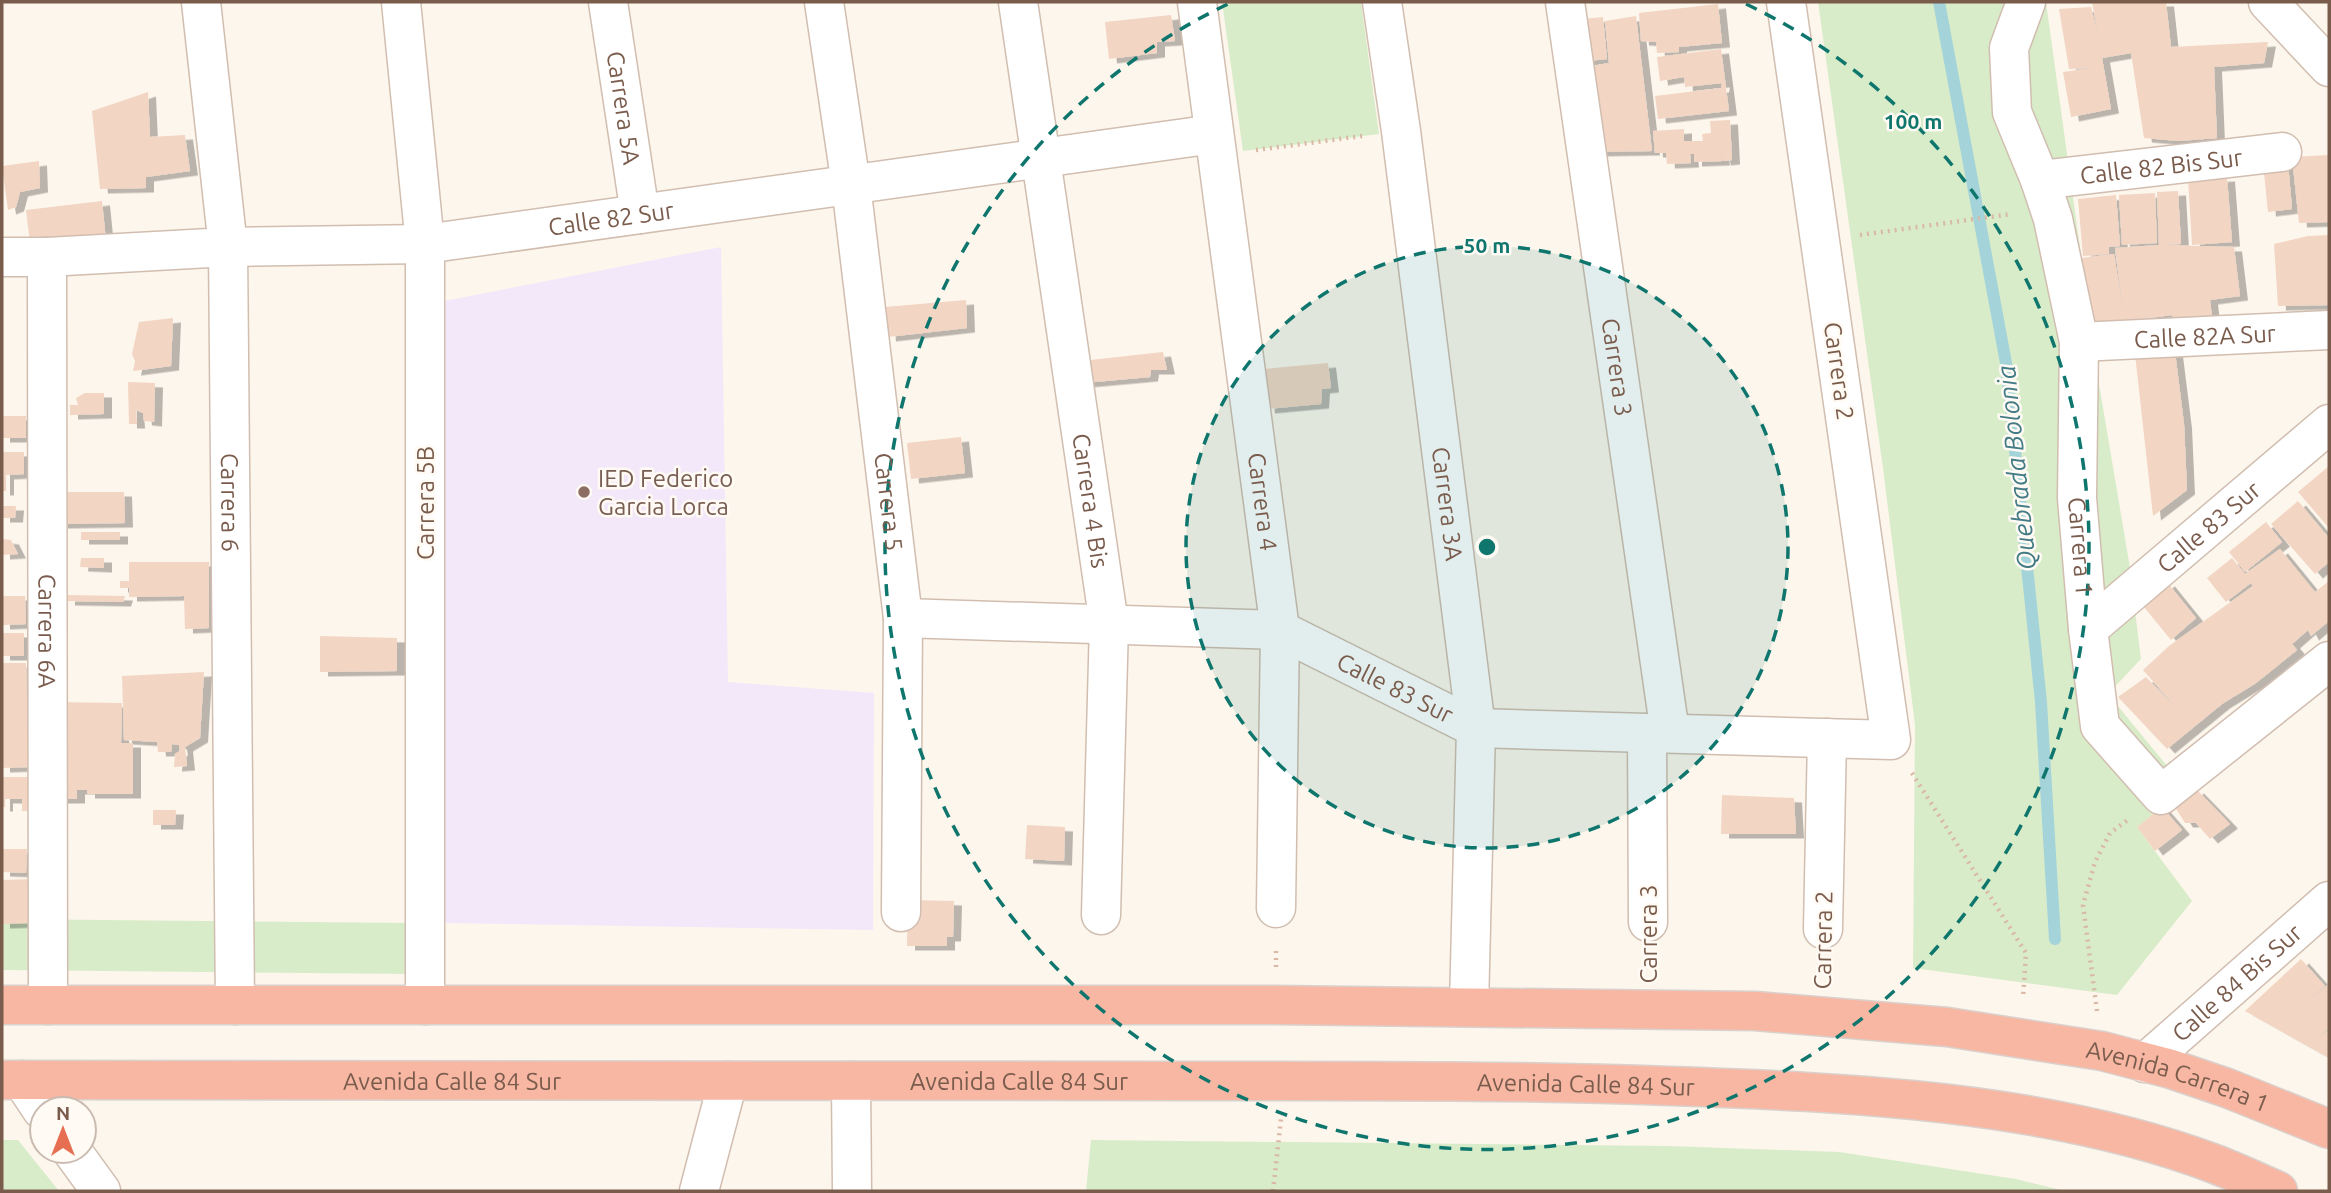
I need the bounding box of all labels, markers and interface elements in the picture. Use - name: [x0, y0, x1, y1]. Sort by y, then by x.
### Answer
- street label: Carrera 5A: [602, 49, 646, 167]
- text: 100 m: [1884, 109, 1942, 133]
- street label: Calle 82 Bis Sur: [2078, 143, 2244, 189]
- street label: Calle 82 Sur: [546, 196, 675, 240]
- text: 50 m: [1464, 233, 1510, 257]
- street label: Carrera 3: [1597, 316, 1638, 418]
- street label: Calle 82A Sur: [2133, 319, 2276, 353]
- street label: Carrera 2: [1819, 320, 1859, 422]
- water label: Quebrada Bolonia: [1991, 364, 2042, 572]
- street label: Carrera 4 Bis: [1068, 431, 1114, 570]
- street label: Carrera 3A: [1427, 445, 1468, 563]
- street label: Carrera 5B: [412, 446, 439, 560]
- street label: Carrera 5: [870, 451, 908, 552]
- street label: Carrera 4: [1243, 451, 1283, 552]
- street label: Carrera 6: [216, 453, 244, 552]
- place label: IED Federico Garcia Lorca: [598, 465, 733, 520]
- street label: Calle 83 Sur: [2151, 475, 2265, 578]
- marker: IED Federico Garcia Lorca: [576, 484, 592, 500]
- street label: Carrera 1: [2063, 496, 2099, 597]
- centre of rings: [1475, 535, 1499, 559]
- street label: Carrera 6A: [34, 574, 61, 689]
- street label: Calle 83 Sur: [1333, 647, 1458, 728]
- street label: Carrera 3: [1635, 885, 1662, 983]
- street label: Carrera 2: [1809, 890, 1837, 990]
- street label: Calle 84 Bis Sur: [2166, 918, 2307, 1047]
- street label: Avenida Carrera 1: [2084, 1035, 2273, 1117]
- street label: Avenida Calle 84 Sur: [343, 1067, 561, 1094]
- street label: Avenida Calle 84 Sur: [910, 1067, 1128, 1094]
- street label: Avenida Calle 84 Sur: [1477, 1068, 1695, 1100]
- north arrow: [28, 1095, 98, 1165]
- text: N: [56, 1102, 70, 1124]

